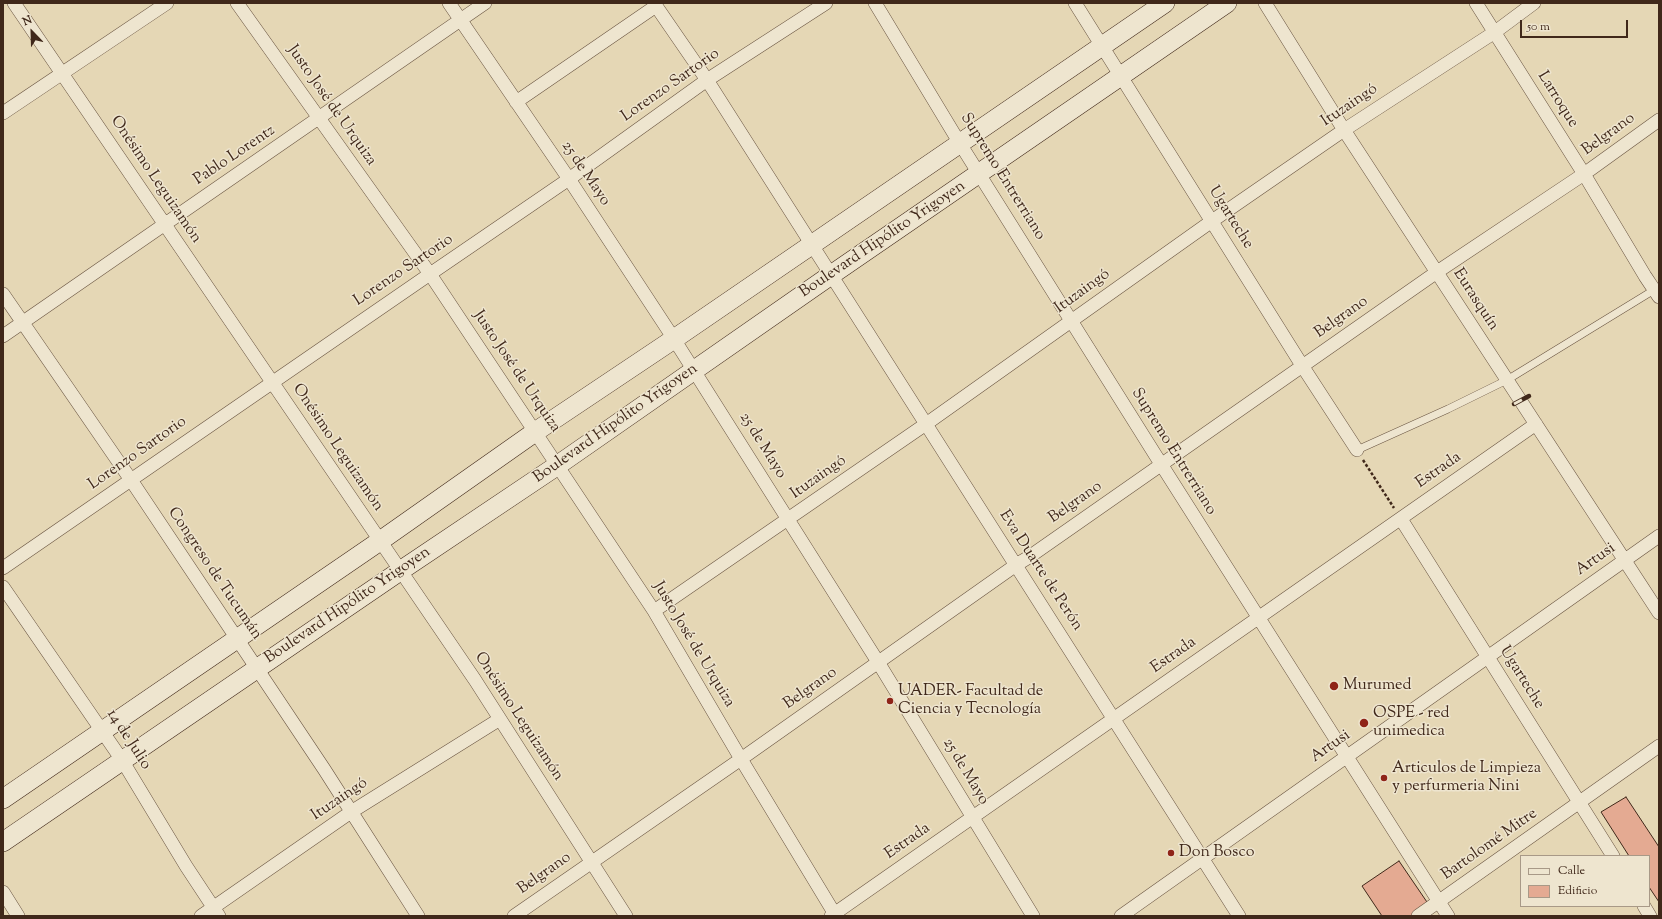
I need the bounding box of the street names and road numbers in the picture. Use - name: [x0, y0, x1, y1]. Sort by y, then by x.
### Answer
- street label: Justo José de Urquiza: [282, 42, 380, 170]
- street label: Lorenzo Sartorio: [618, 45, 724, 127]
- street label: Larroque: [1532, 68, 1582, 132]
- street label: Ituzaingó: [1318, 80, 1382, 132]
- street label: Belgrano: [1579, 109, 1639, 161]
- street label: Supremo Entrerriano: [955, 110, 1049, 244]
- street label: Onésimo Leguizamón: [105, 113, 205, 247]
- street label: Pablo Lorentz: [191, 122, 279, 190]
- street label: 25 de Mayo: [556, 138, 614, 210]
- street label: Boulevard Hipólito Yrigoyen: [796, 177, 970, 303]
- street label: Ugarteche: [1203, 183, 1257, 253]
- street label: Lorenzo Sartorio: [351, 231, 457, 311]
- street label: Eurasquín: [1448, 265, 1502, 335]
- street label: Ituzaingó: [1052, 266, 1114, 318]
- street label: Belgrano: [1312, 293, 1372, 343]
- street label: Justo José de Urquiza: [468, 307, 564, 437]
- street label: Boulevard Hipólito Yrigoyen: [530, 360, 702, 488]
- street label: Onésimo Leguizamón: [287, 381, 387, 515]
- street label: Supremo Entrerriano: [1126, 385, 1220, 519]
- street label: 25 de Mayo: [734, 409, 790, 483]
- street label: Lorenzo Sartorio: [85, 413, 191, 495]
- street label: Estrada: [1413, 449, 1465, 493]
- street label: Ituzaingó: [787, 452, 851, 504]
- street label: Belgrano: [1046, 478, 1106, 528]
- street label: Congreso de Tucumán: [163, 504, 265, 644]
- street label: Eva Duarte de Perón: [994, 507, 1086, 635]
- street label: Artusi: [1572, 539, 1620, 581]
- street label: Boulevard Hipólito Yrigoyen: [261, 543, 435, 669]
- street label: Justo José de Urquiza: [648, 579, 738, 711]
- street label: Estrada: [1148, 634, 1200, 678]
- street label: Ugarteche: [1494, 643, 1548, 713]
- street label: Onésimo Leguizamón: [469, 649, 567, 785]
- street label: Belgrano: [781, 664, 841, 714]
- street label: 14 de Julio: [101, 706, 155, 774]
- street label: Artusi: [1307, 726, 1355, 768]
- street label: 25 de Mayo: [938, 735, 992, 809]
- street label: Ituzaingó: [308, 774, 372, 826]
- street label: Bartolomé Mitre: [1438, 805, 1542, 885]
- street label: Estrada: [882, 820, 934, 864]
- street label: Belgrano: [515, 849, 575, 899]

